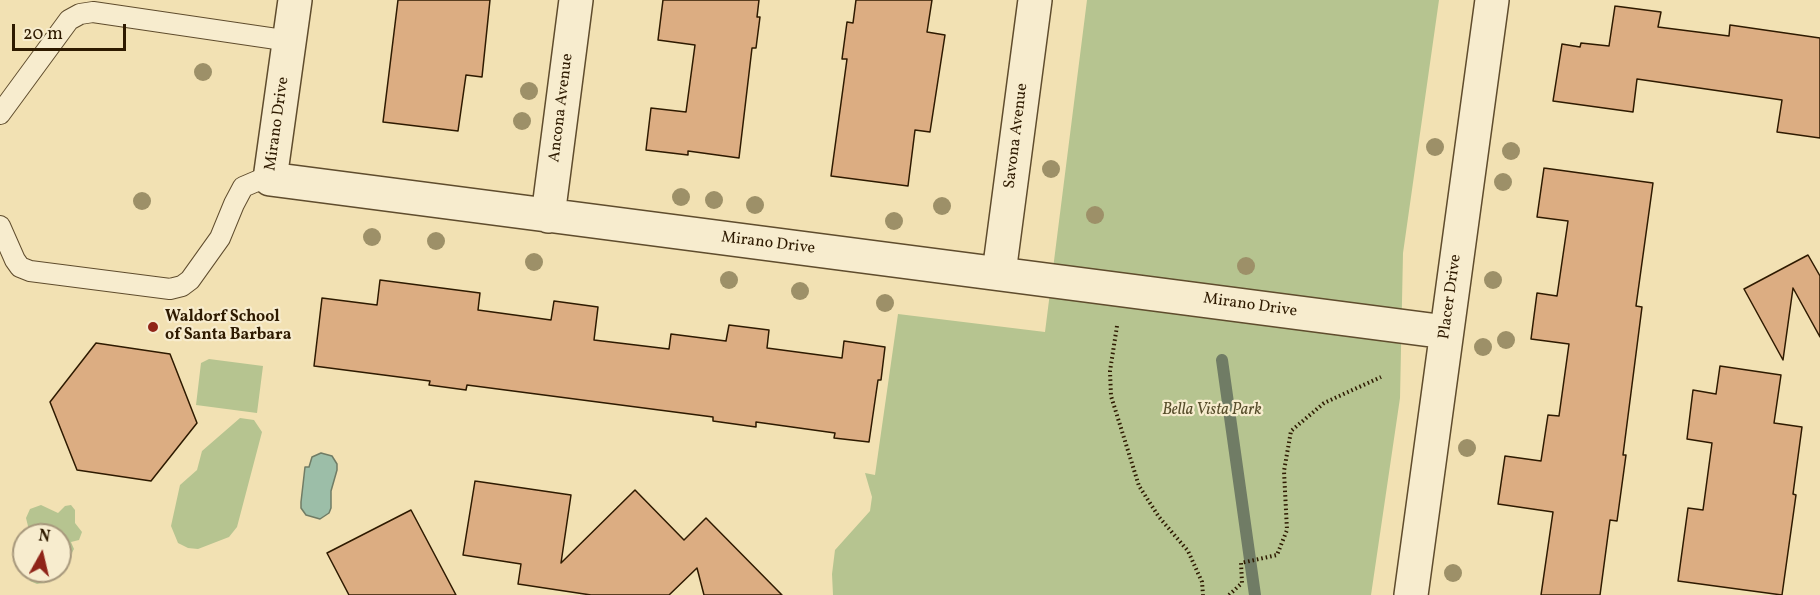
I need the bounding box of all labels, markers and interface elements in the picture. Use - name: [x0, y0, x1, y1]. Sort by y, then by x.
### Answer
- scale bar: [15, 12, 129, 50]
- text: 20 m: [23, 22, 63, 47]
- street label: Ancona Avenue: [546, 52, 578, 164]
- street label: Mirano Drive: [262, 76, 294, 172]
- street label: Savona Avenue: [1001, 82, 1033, 190]
- street label: Mirano Drive: [720, 229, 816, 259]
- street label: Placer Drive: [1436, 253, 1466, 341]
- street label: Mirano Drive: [1202, 290, 1298, 322]
- place label: Waldorf School of Santa Barbara: [165, 308, 291, 346]
- marker: Waldorf School of Santa Barbara: [146, 320, 160, 334]
- park label: Bella Vista Park: [1162, 401, 1262, 421]
- north arrow: [12, 523, 72, 583]
- text: N: [37, 525, 52, 549]

